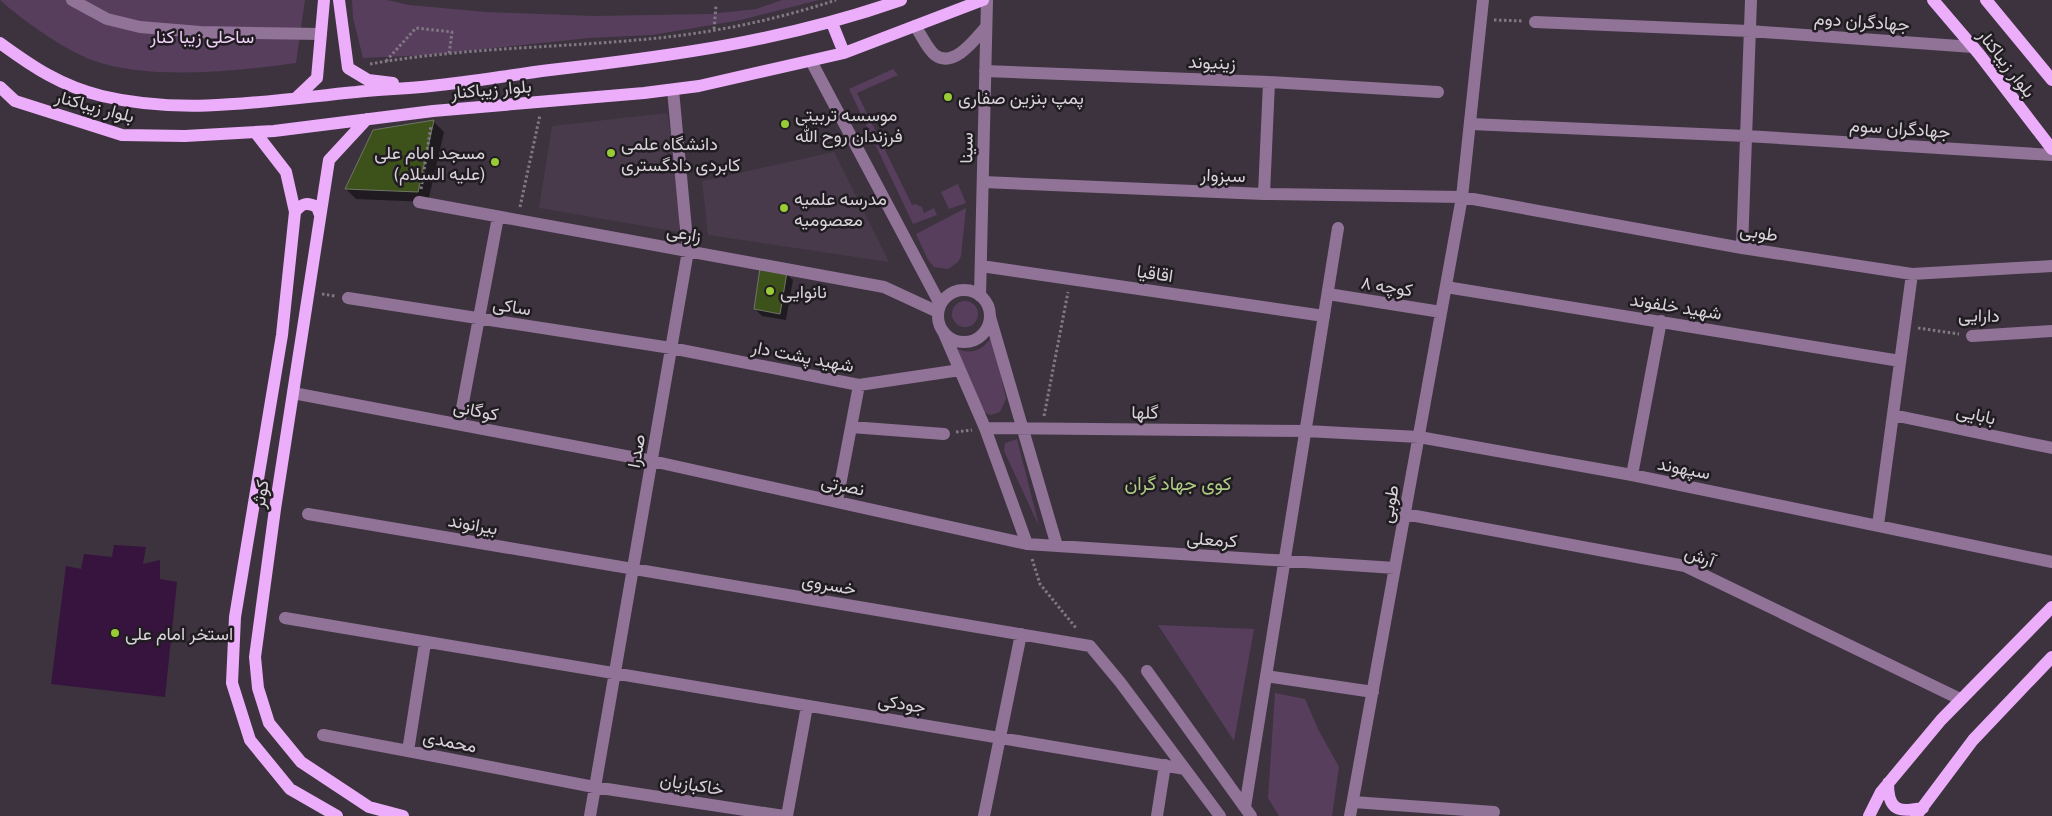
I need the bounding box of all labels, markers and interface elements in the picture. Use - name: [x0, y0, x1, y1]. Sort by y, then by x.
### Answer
- street label: جهادگران دوم: [1813, 5, 1911, 37]
- street label: بلوار زیباکنار: [1972, 23, 2042, 103]
- park label: ساحلی زیبا کنار: [149, 24, 254, 49]
- street label: زینیوند: [1188, 49, 1236, 75]
- street label: بلوار زیباکنار: [449, 73, 532, 105]
- street label: بلوار زیباکنار: [52, 83, 137, 129]
- place label: پمپ بنزین صفاری: [958, 85, 1084, 110]
- marker: پمپ بنزین صفاری: [942, 91, 954, 103]
- place label: موسسه تربیتی فرزندان روح الله: [795, 102, 903, 148]
- street label: جهادگران سوم: [1849, 112, 1951, 144]
- marker: موسسه تربیتی فرزندان روح الله: [779, 118, 791, 130]
- place label: دانشگاه علمی کابردی دادگستری: [621, 131, 740, 177]
- street label: سینا: [953, 132, 979, 164]
- place label: مسجد امام علی (علیه السلام): [374, 140, 485, 186]
- marker: دانشگاه علمی کابردی دادگستری: [605, 147, 617, 159]
- marker: مسجد امام علی (علیه السلام): [489, 156, 501, 168]
- street label: سبزوار: [1199, 162, 1246, 188]
- place label: مدرسه علمیه معصومیه: [794, 186, 887, 232]
- marker: مدرسه علمیه معصومیه: [778, 202, 790, 214]
- street label: طوبی: [1738, 217, 1780, 247]
- street label: زارعی: [665, 218, 703, 248]
- street label: اقاقیا: [1135, 258, 1175, 288]
- street label: کوچه ۸: [1359, 270, 1415, 302]
- place label: نانوایی: [780, 279, 827, 304]
- marker: نانوایی: [764, 285, 776, 297]
- street label: شهید خلفوند: [1628, 286, 1724, 326]
- street label: ساکی: [491, 291, 533, 321]
- street label: دارایی: [1958, 302, 2000, 328]
- street label: شهید پشت دار: [749, 334, 856, 378]
- street label: کوگانی: [451, 393, 501, 427]
- street label: بابایی: [1954, 398, 1998, 430]
- street label: گلها: [1131, 399, 1159, 425]
- street label: صدرا: [621, 432, 651, 470]
- street label: سپهوند: [1655, 451, 1713, 485]
- street label: نصرتی: [819, 468, 867, 502]
- district label: کوی جهاد گران: [1125, 470, 1231, 496]
- street label: کوثر: [245, 478, 275, 511]
- street label: طوبی: [1373, 483, 1405, 525]
- street label: بیرانوند: [446, 507, 500, 541]
- street label: کرمعلی: [1186, 525, 1238, 553]
- street label: آرش: [1681, 539, 1720, 574]
- street label: خسروی: [800, 567, 858, 601]
- place label: استخر امام علی: [125, 621, 233, 646]
- marker: استخر امام علی: [109, 627, 121, 639]
- street label: جودکی: [876, 687, 928, 719]
- street label: محمدی: [421, 724, 479, 758]
- street label: خاکبازیان: [658, 767, 726, 801]

